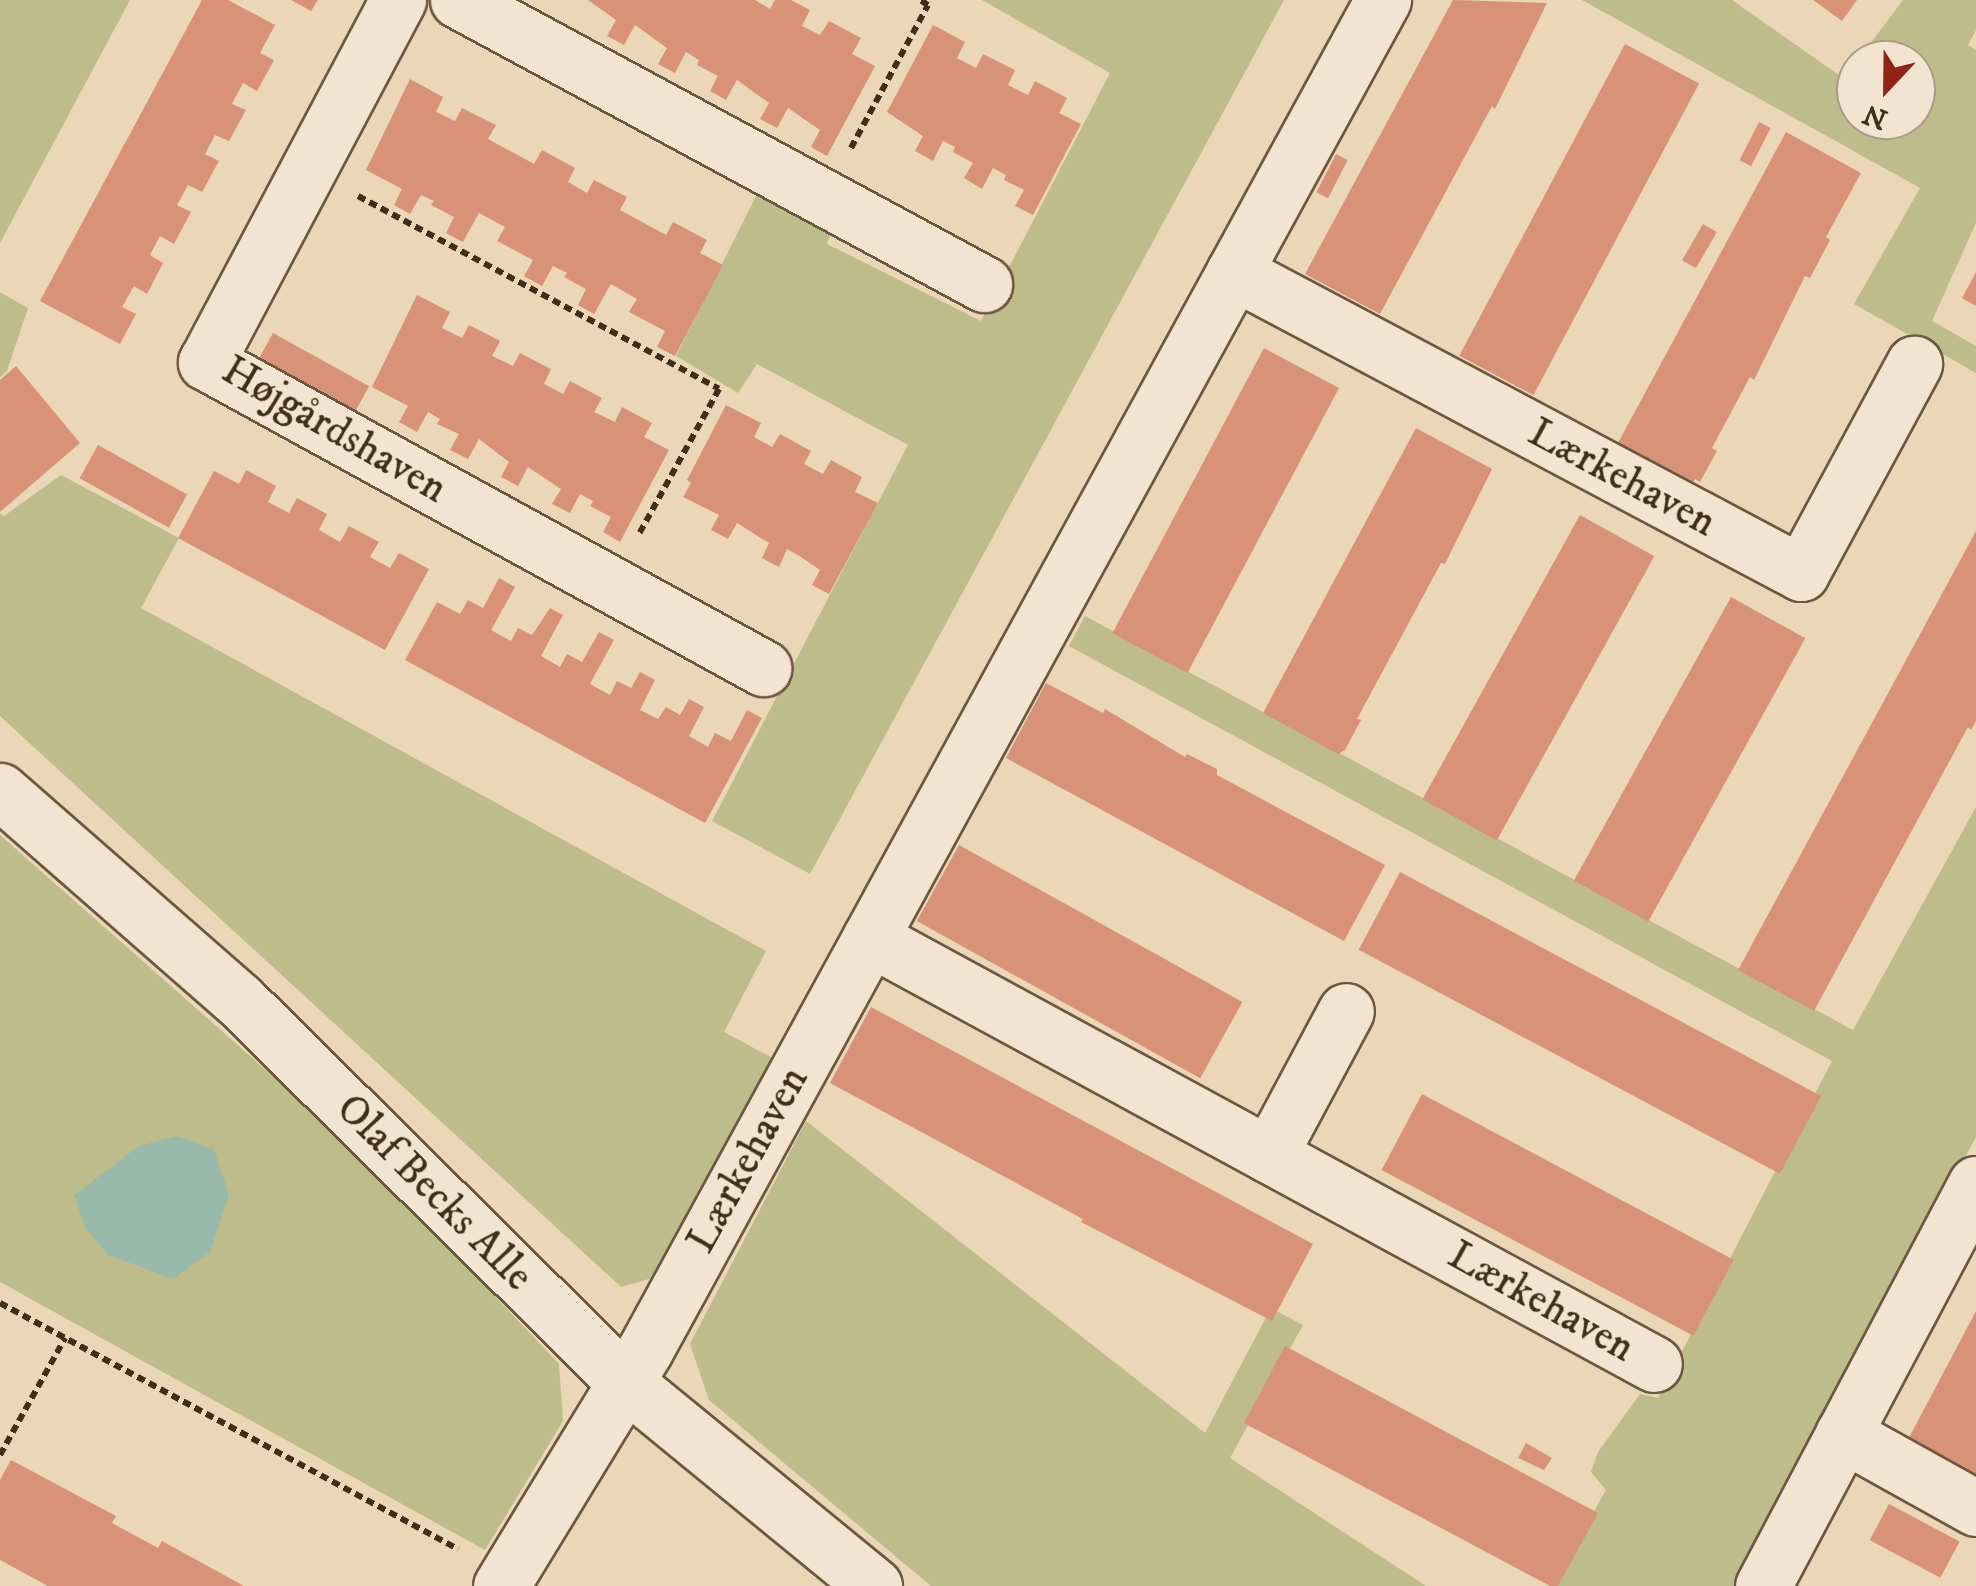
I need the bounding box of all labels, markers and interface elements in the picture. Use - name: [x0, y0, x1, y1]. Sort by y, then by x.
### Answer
- north arrow: [1836, 40, 1936, 140]
- text: N: [1858, 96, 1893, 137]
- street label: Højgårdshaven: [213, 345, 455, 515]
- street label: Lærkehaven: [1520, 408, 1724, 548]
- street label: Lærkehaven: [676, 1058, 820, 1262]
- street label: Olaf Becks Alle: [325, 1084, 543, 1302]
- street label: Lærkehaven: [1439, 1230, 1643, 1374]

